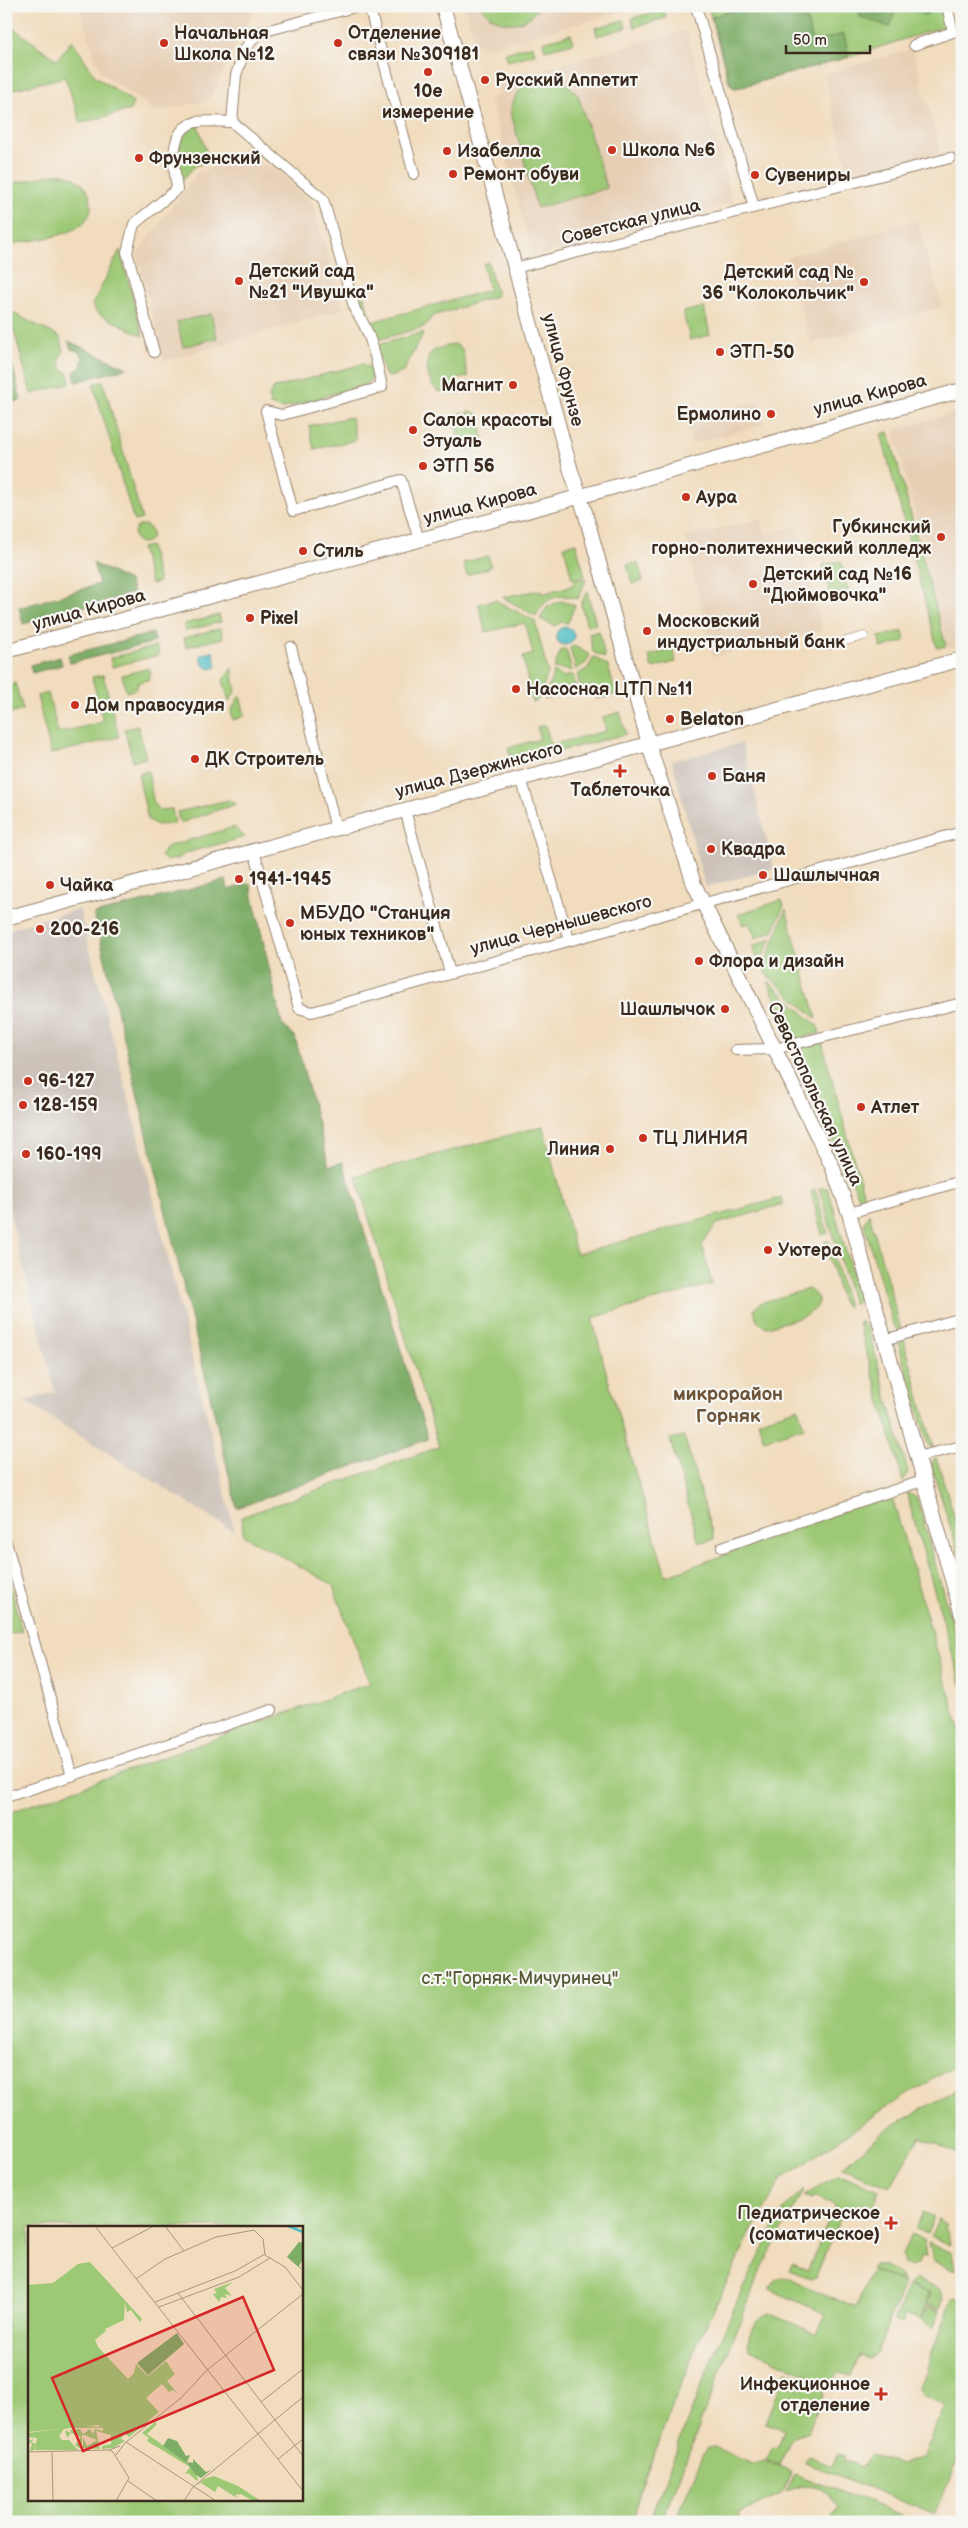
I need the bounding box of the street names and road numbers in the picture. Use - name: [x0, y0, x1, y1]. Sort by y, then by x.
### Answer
- street label: Советская улица: [559, 194, 703, 249]
- street label: улица Фрунзе: [538, 311, 588, 429]
- street label: улица Кирова: [811, 370, 929, 420]
- street label: улица Кирова: [421, 479, 539, 529]
- street label: улица Кирова: [30, 585, 148, 635]
- street label: улица Дзержинского: [393, 738, 565, 802]
- street label: улица Чернышевского: [468, 891, 654, 959]
- street label: Севастопольская улица: [763, 999, 867, 1190]

